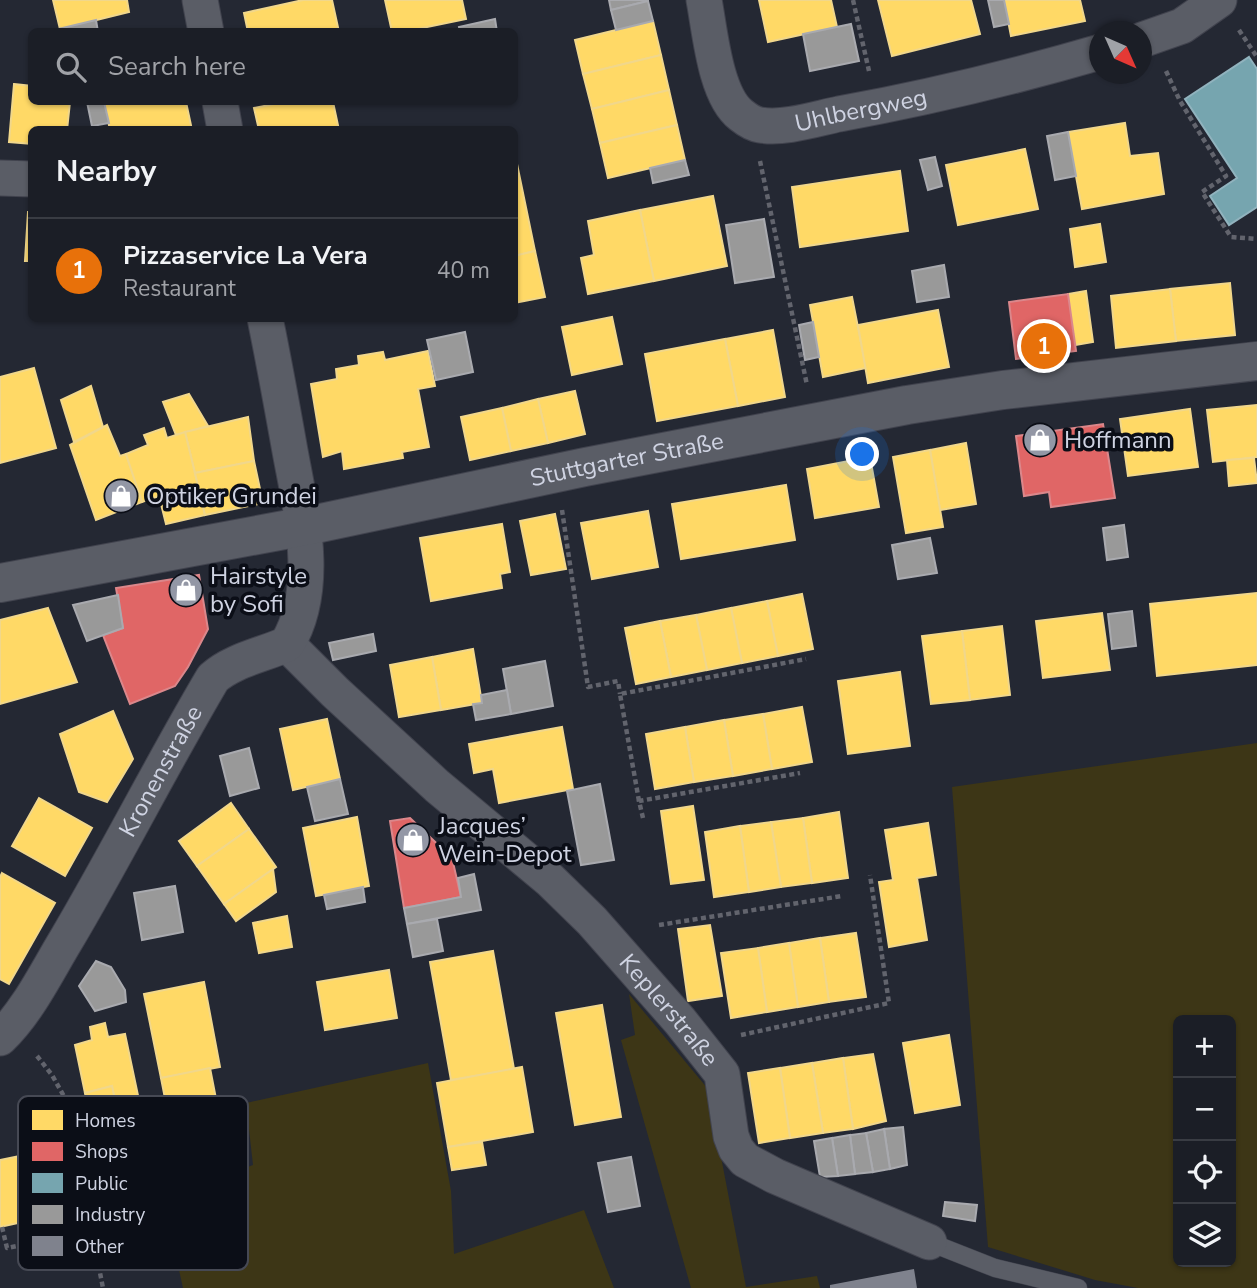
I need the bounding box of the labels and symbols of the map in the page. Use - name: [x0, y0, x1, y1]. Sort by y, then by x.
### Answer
- north arrow: [1089, 21, 1152, 84]
- street label: Uhlbergweg: [792, 81, 930, 140]
- pin: 1: [1021, 320, 1067, 372]
- shop icon: Hoffmann: [1021, 421, 1059, 459]
- place label: Hoffmann: [1064, 424, 1172, 456]
- street label: Stuttgarter Straße: [527, 425, 726, 494]
- your location: [845, 437, 879, 471]
- shop icon: Optiker Grundei: [102, 477, 140, 515]
- place label: Optiker Grundei: [146, 480, 317, 512]
- place label: Hairstyle by Sofi: [210, 560, 307, 620]
- shop icon: Hairstyle by Sofi: [167, 571, 205, 609]
- street label: Kronenstraße: [111, 700, 210, 843]
- place label: Jacques’ Wein-Depot: [437, 810, 572, 870]
- shop icon: Jacques’ Wein-Depot: [394, 821, 432, 859]
- street label: Keplerstraße: [612, 947, 726, 1073]
- legend: [18, 1096, 248, 1270]
- text: Homes: [75, 1108, 136, 1134]
- text: Shops: [75, 1139, 128, 1165]
- text: Public: [75, 1171, 128, 1197]
- text: Industry: [75, 1202, 145, 1228]
- text: Other: [75, 1234, 124, 1260]

